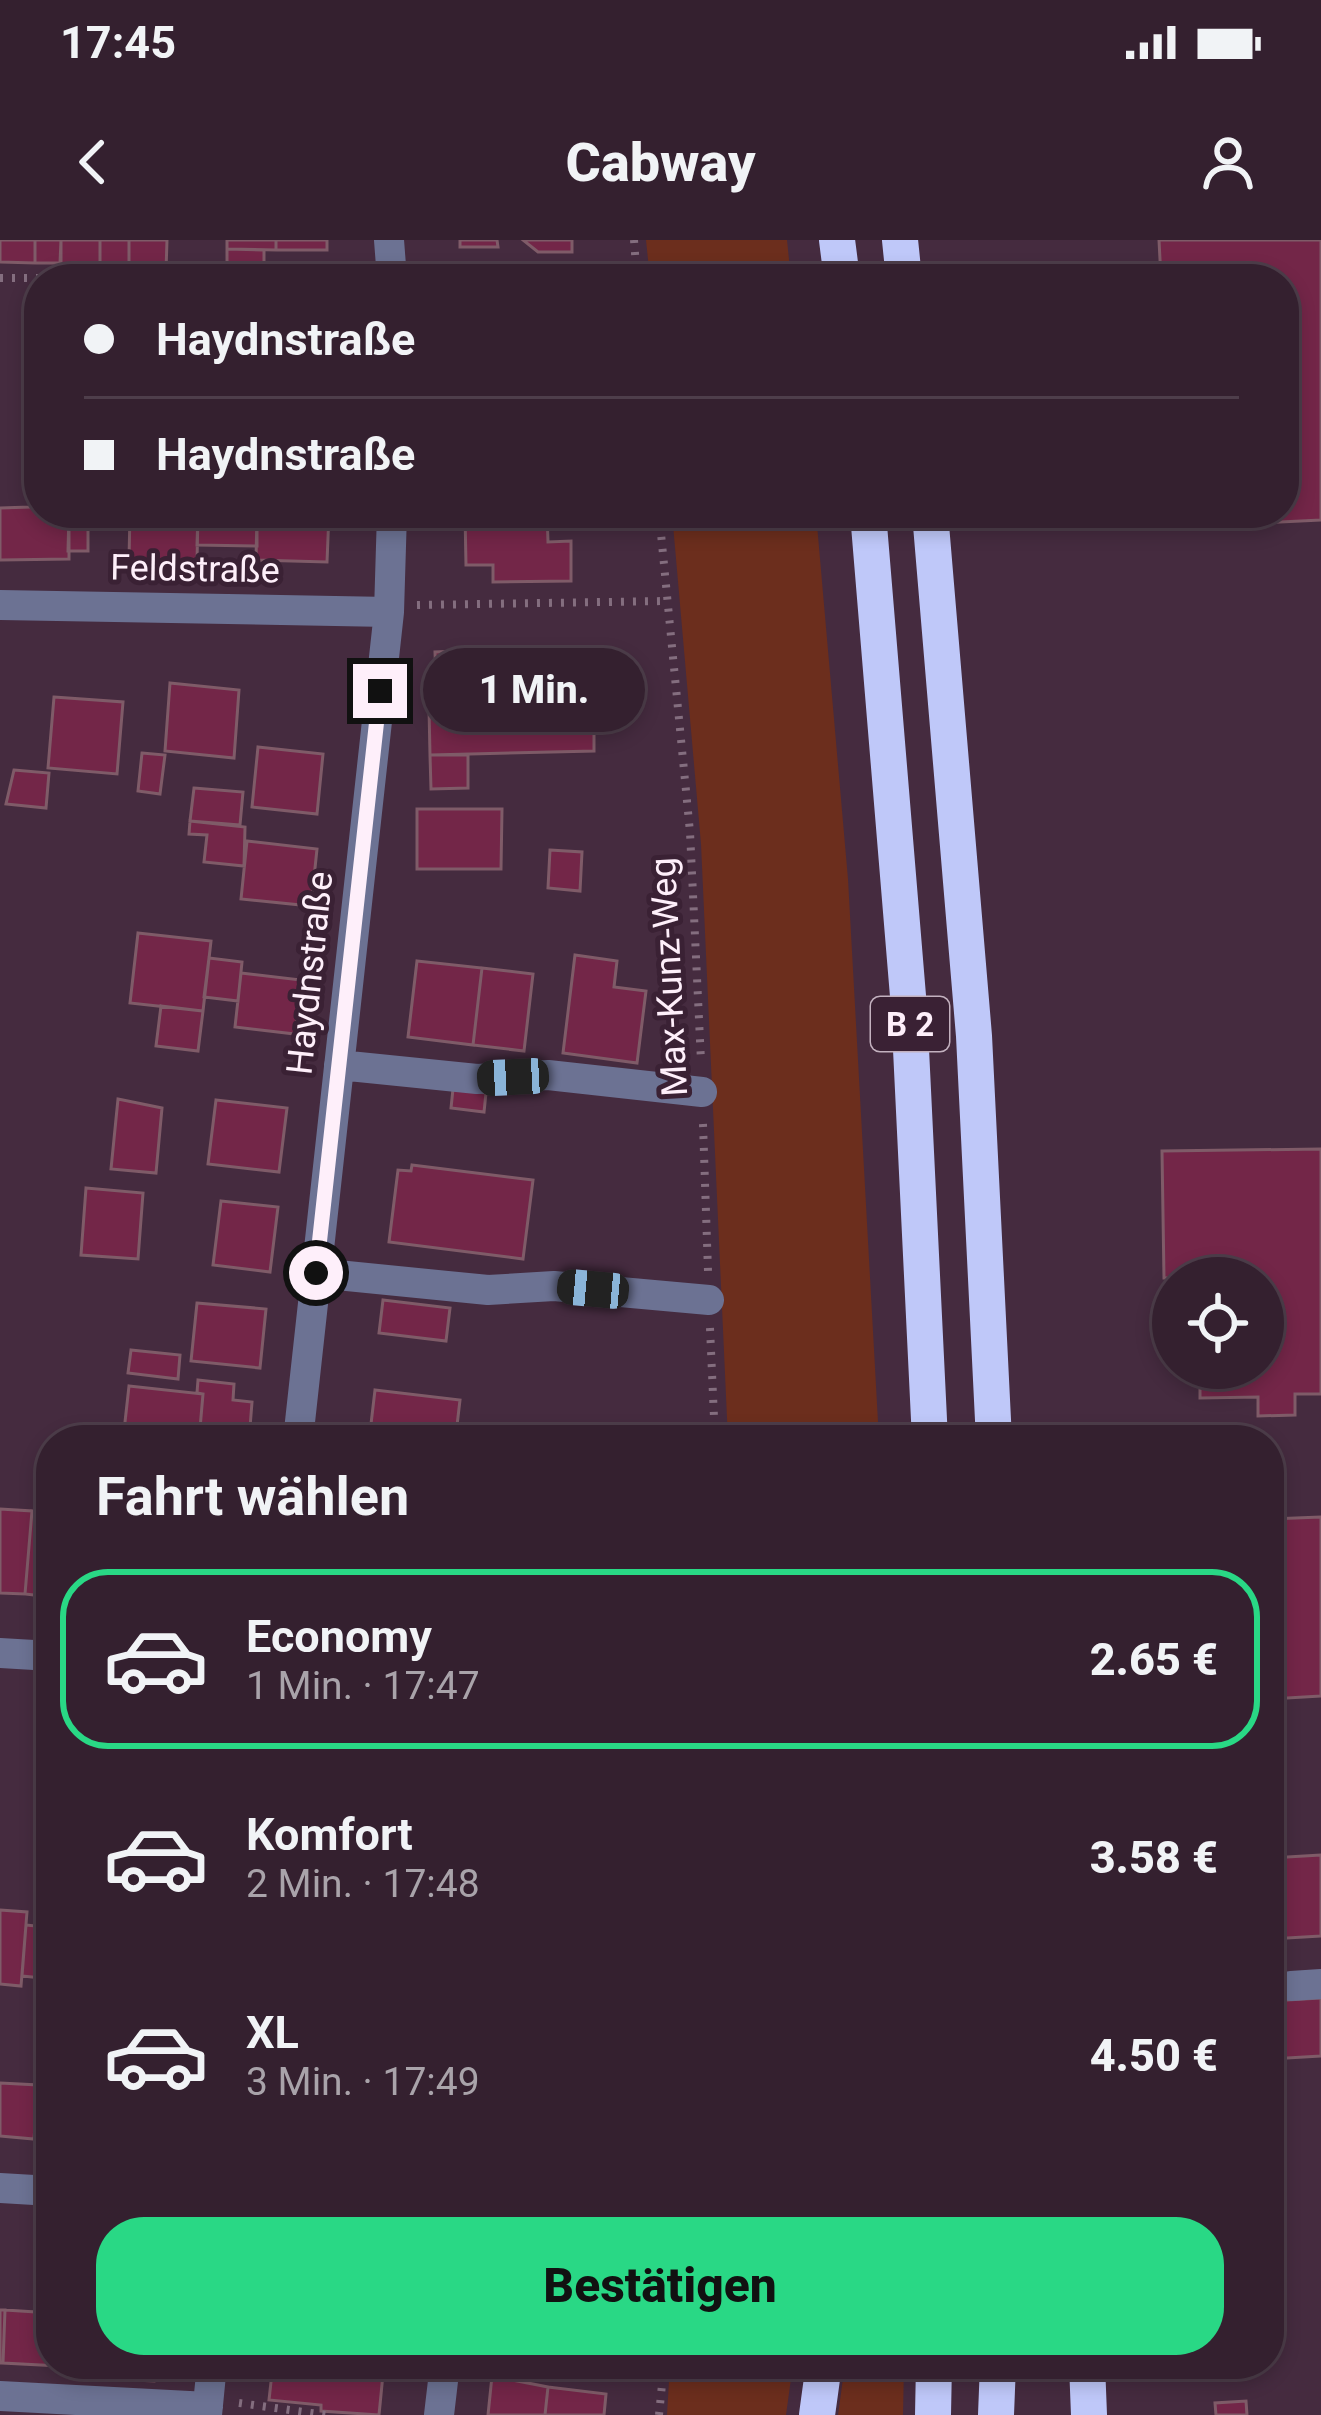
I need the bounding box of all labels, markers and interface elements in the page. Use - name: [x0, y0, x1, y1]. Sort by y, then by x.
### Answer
- text: 17:45: [60, 16, 176, 69]
- icon: back: [60, 129, 126, 195]
- icon: person: [1195, 129, 1261, 195]
- text: Cabway: [566, 131, 755, 194]
- text: Haydnstraße: [156, 313, 415, 366]
- text: Haydnstraße: [156, 428, 415, 481]
- street label: Feldstraße: [110, 547, 280, 591]
- callout: 1 Min.: [422, 649, 644, 733]
- route end: [353, 664, 407, 718]
- text: 1 Min.: [479, 667, 589, 713]
- street label: Max-Kunz-Weg: [642, 856, 696, 1098]
- street label: Haydnstraße: [278, 869, 342, 1077]
- road number: B 2: [871, 997, 949, 1051]
- car: [476, 1057, 550, 1097]
- route start: [289, 1246, 343, 1300]
- map controls: [1152, 1257, 1284, 1389]
- button: locate: [1152, 1257, 1284, 1389]
- car: [556, 1268, 630, 1310]
- text: Fahrt wählen: [96, 1465, 409, 1528]
- icon: car: [102, 1605, 210, 1713]
- text: Economy: [246, 1610, 432, 1663]
- text: 2.65 €: [1090, 1633, 1218, 1686]
- text: 1 Min. · 17:47: [246, 1663, 480, 1709]
- icon: car: [102, 1803, 210, 1911]
- text: Komfort: [246, 1808, 413, 1861]
- text: 3.58 €: [1090, 1831, 1218, 1884]
- text: 2 Min. · 17:48: [246, 1861, 480, 1907]
- icon: car: [102, 2001, 210, 2109]
- text: XL: [246, 2006, 299, 2059]
- text: 4.50 €: [1090, 2029, 1218, 2082]
- text: 3 Min. · 17:49: [246, 2059, 480, 2105]
- button: Bestätigen: [96, 2217, 1224, 2355]

